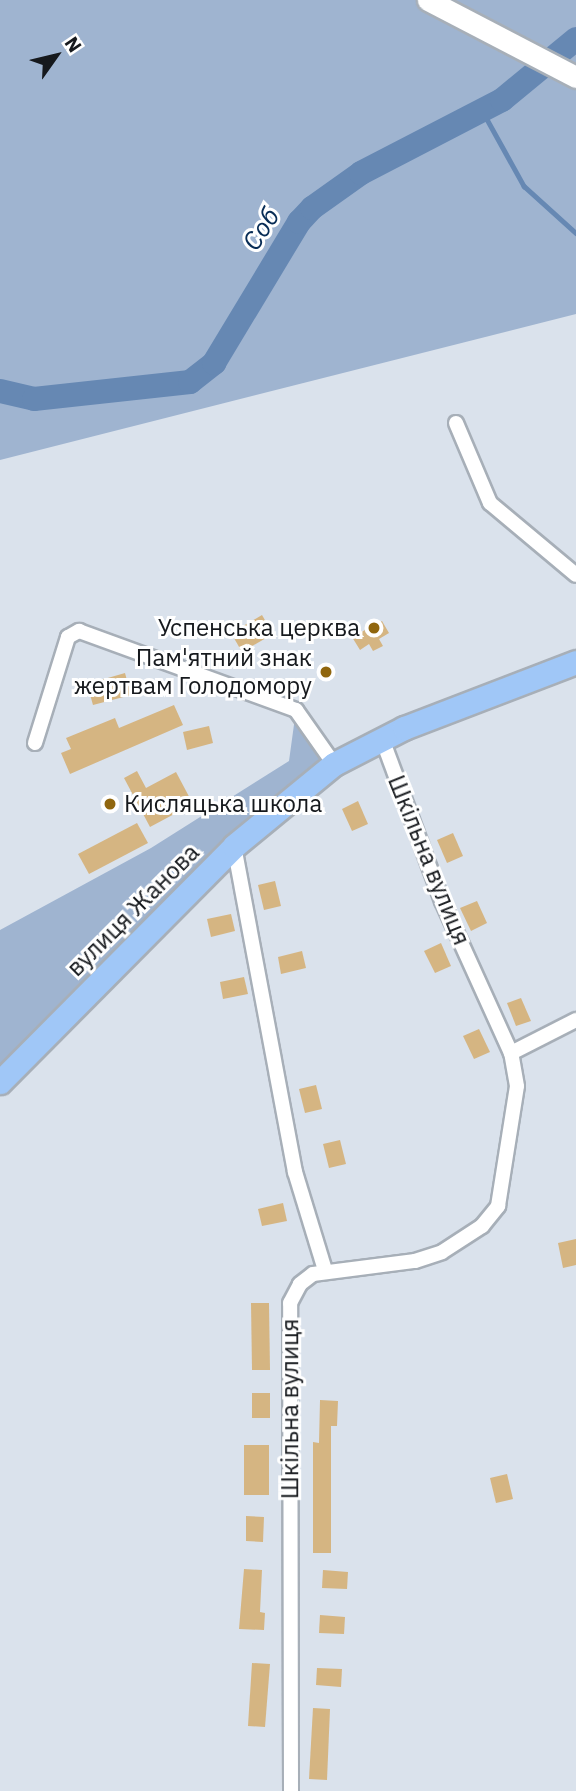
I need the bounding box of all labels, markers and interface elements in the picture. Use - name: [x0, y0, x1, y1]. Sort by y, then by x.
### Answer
- north arrow: [21, 21, 91, 91]
- text: N: [60, 32, 87, 57]
- water label: Соб: [236, 202, 286, 256]
- place label: Успенська церква: [158, 614, 360, 642]
- marker: Успенська церква: [366, 620, 382, 636]
- place label: Пам'ятний знак жертвам Голодомору: [74, 644, 312, 700]
- marker: Пам'ятний знак жертвам Голодомору: [318, 664, 334, 680]
- street label: Шкільна вулиця: [382, 771, 476, 949]
- place label: Кисляцька школа: [124, 790, 322, 818]
- marker: Кисляцька школа: [102, 796, 118, 812]
- street label: вулиця Жанова: [61, 838, 205, 982]
- street label: Шкільна вулиця: [276, 1319, 304, 1499]

